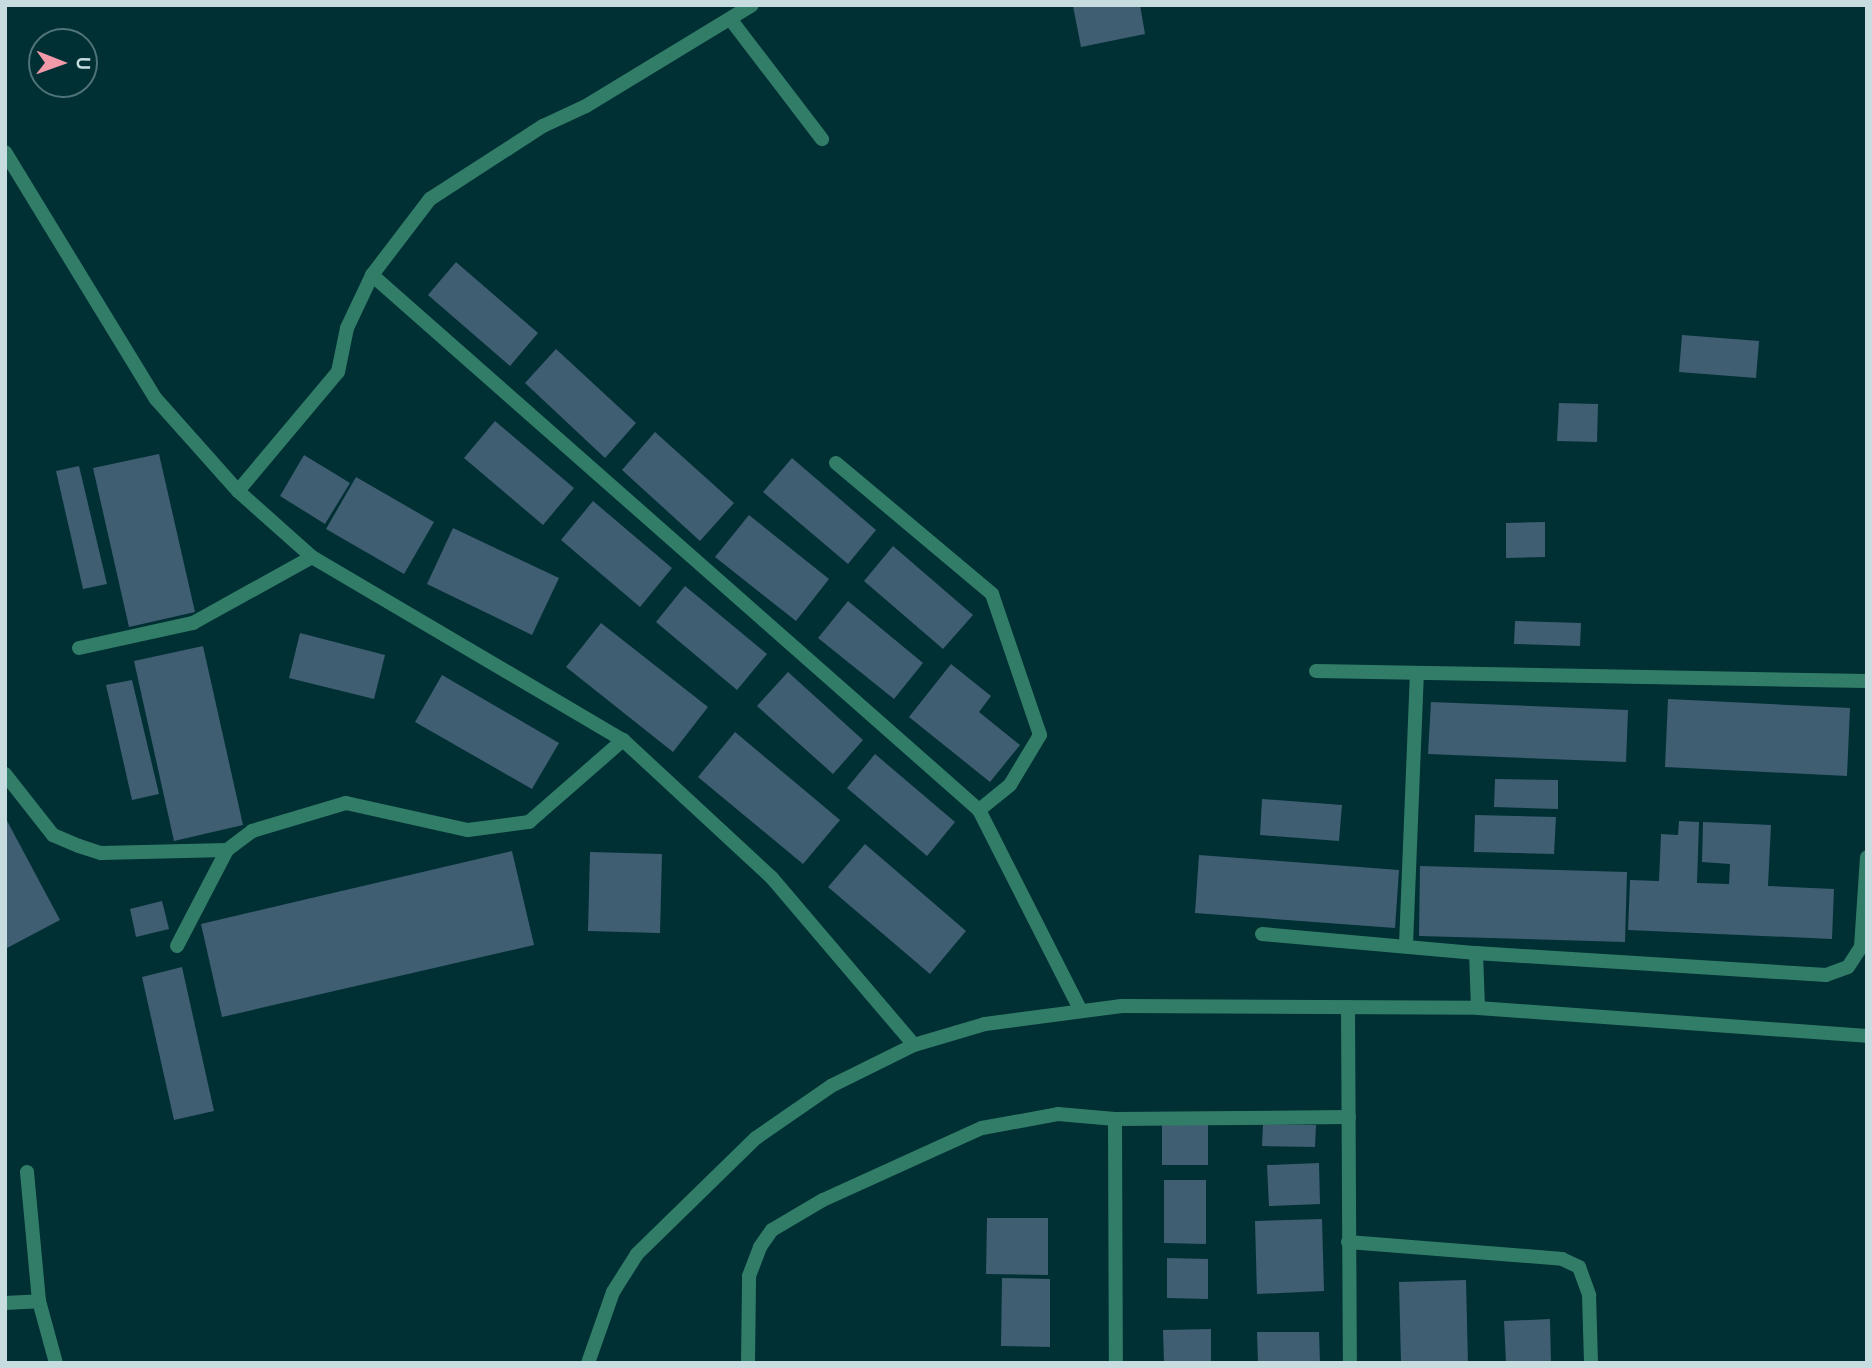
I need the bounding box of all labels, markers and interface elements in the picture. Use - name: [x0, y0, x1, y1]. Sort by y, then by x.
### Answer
- north arrow: [28, 28, 98, 98]
- text: U: [70, 56, 94, 70]

